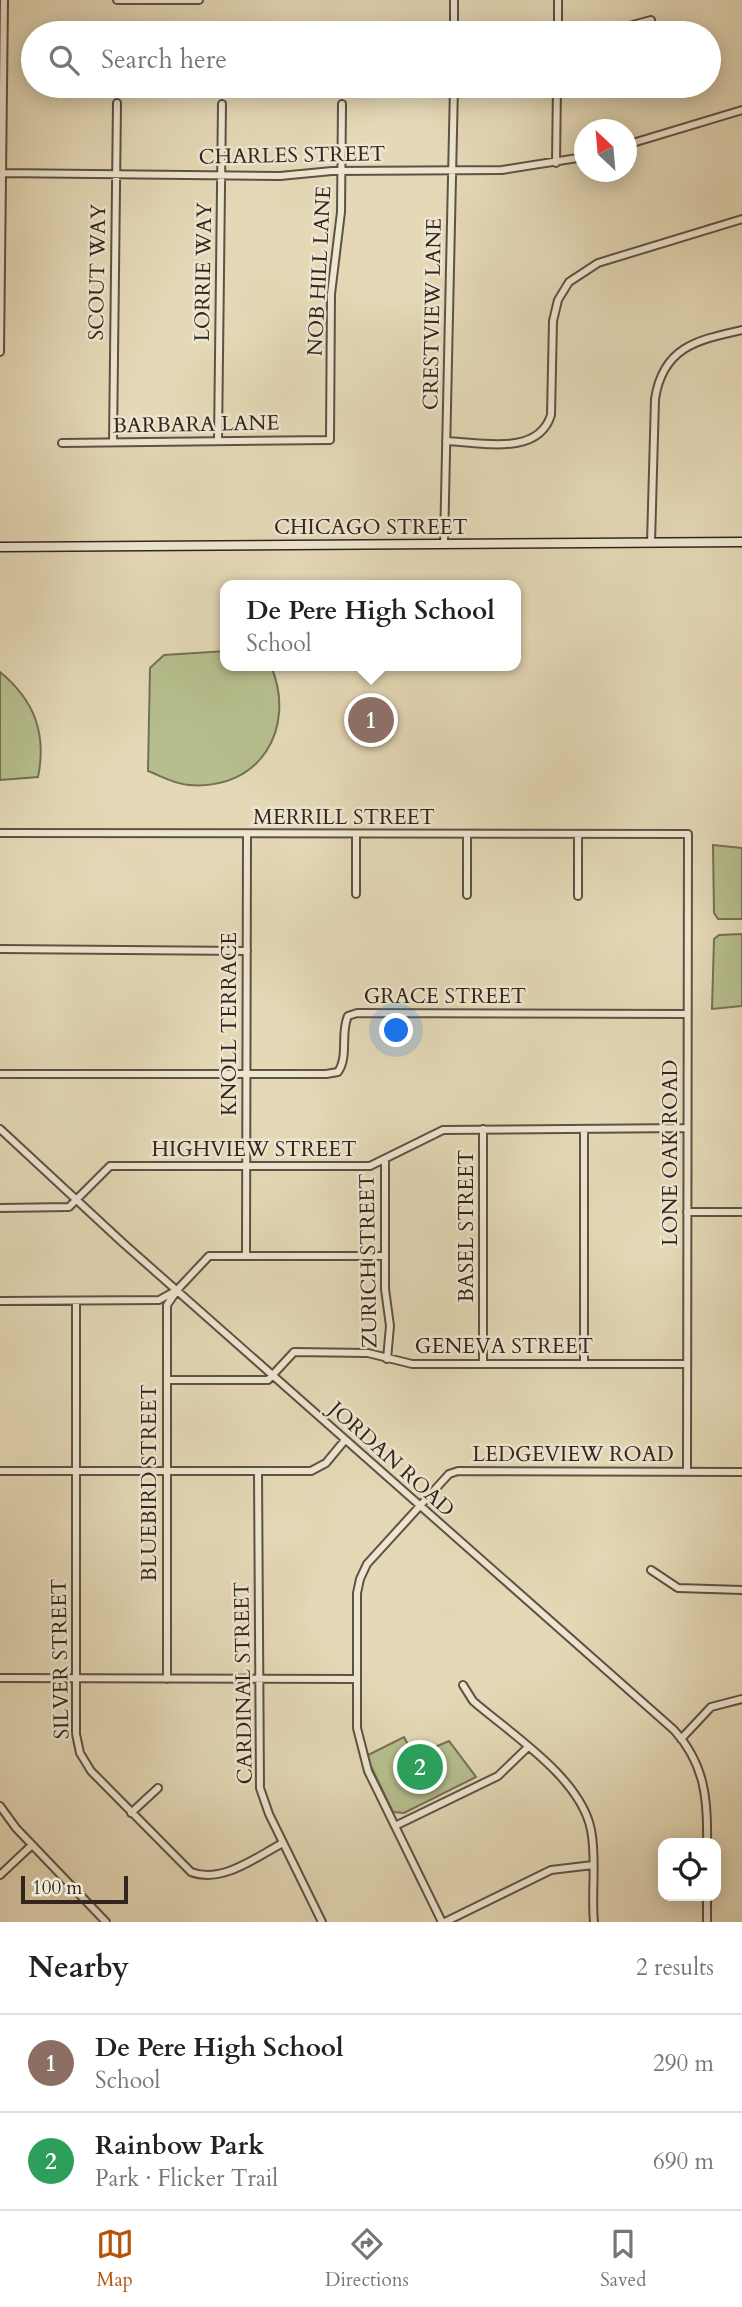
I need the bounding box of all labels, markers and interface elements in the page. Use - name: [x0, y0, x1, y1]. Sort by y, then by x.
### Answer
- search box: [21, 21, 721, 98]
- icon: search: [45, 41, 83, 79]
- text: Search here: [101, 42, 227, 77]
- north arrow: [574, 119, 637, 182]
- street label: CHARLES STREET: [198, 139, 386, 172]
- street label: NOB HILL LANE: [301, 185, 338, 357]
- street label: LORRIE WAY: [188, 202, 219, 342]
- street label: SCOUT WAY: [82, 203, 113, 341]
- street label: CRESTVIEW LANE: [416, 218, 449, 410]
- street label: BARBARA LANE: [112, 409, 280, 440]
- street label: CHICAGO STREET: [274, 513, 468, 542]
- popup: [220, 580, 521, 671]
- text: De Pere High School: [246, 593, 495, 628]
- text: School: [246, 628, 312, 659]
- pin: 1: [348, 694, 394, 746]
- street label: MERRILL STREET: [253, 803, 435, 832]
- street label: KNOLL TERRACE: [215, 932, 244, 1116]
- street label: GRACE STREET: [364, 982, 526, 1011]
- your location: [379, 1013, 413, 1047]
- street label: LONE OAK ROAD: [656, 1060, 685, 1246]
- street label: HIGHVIEW STREET: [151, 1135, 357, 1164]
- street label: BASEL STREET: [452, 1150, 481, 1302]
- street label: ZURICH STREET: [352, 1173, 385, 1349]
- street label: GENEVA STREET: [415, 1332, 593, 1361]
- street label: BLUEBIRD STREET: [135, 1384, 164, 1582]
- street label: JORDAN ROAD: [320, 1393, 461, 1524]
- street label: LEDGEVIEW ROAD: [472, 1440, 674, 1469]
- street label: SILVER STREET: [45, 1578, 76, 1740]
- street label: CARDINAL STREET: [227, 1581, 260, 1785]
- pin: 2: [397, 1741, 443, 1793]
- map controls: [658, 1838, 721, 1901]
- button: locate: [658, 1838, 721, 1901]
- scale bar: [21, 1873, 128, 1905]
- text: 100 m: [32, 1875, 82, 1901]
- text: Nearby: [28, 1947, 129, 1988]
- text: 2 results: [636, 1952, 714, 1983]
- text: De Pere High School: [95, 2030, 344, 2065]
- text: 1: [45, 2048, 57, 2079]
- text: 290 m: [653, 2048, 714, 2079]
- text: School: [95, 2065, 160, 2096]
- text: Rainbow Park: [95, 2128, 264, 2163]
- text: 2: [45, 2146, 57, 2177]
- text: 690 m: [653, 2146, 714, 2177]
- text: Park · Flicker Trail: [95, 2163, 278, 2194]
- tab: Map: [96, 2225, 134, 2293]
- tab: Directions: [325, 2225, 409, 2293]
- tab: Saved: [600, 2225, 646, 2293]

